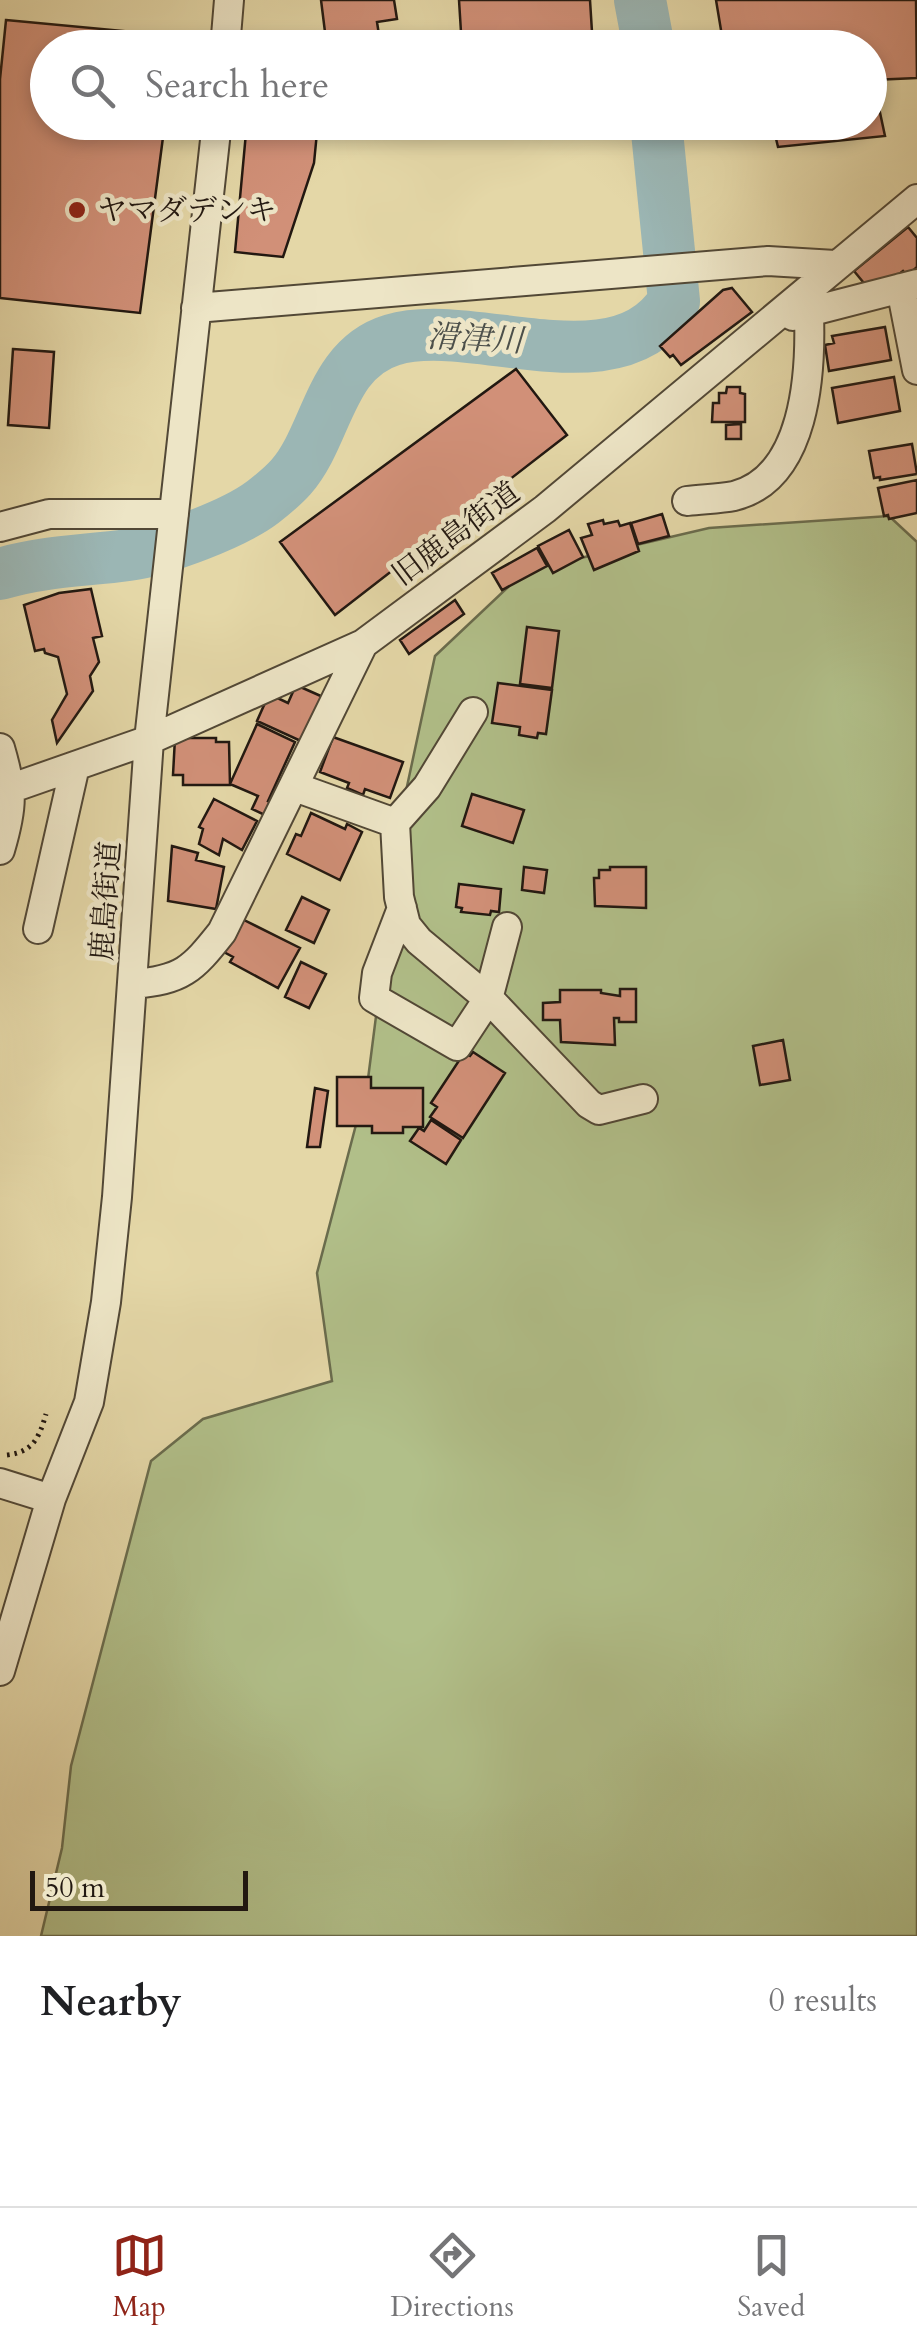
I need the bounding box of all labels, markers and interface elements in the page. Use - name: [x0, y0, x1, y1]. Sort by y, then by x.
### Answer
- search box: [30, 30, 887, 140]
- icon: search: [65, 58, 120, 113]
- text: Search here: [145, 59, 329, 111]
- place label: ヤマダデンキ: [97, 190, 276, 231]
- marker: ヤマダデンキ: [66, 199, 88, 221]
- water label: 滑津川: [426, 315, 527, 364]
- street label: 旧鹿島街道: [384, 472, 528, 596]
- street label: 鹿島街道: [81, 840, 131, 962]
- scale bar: [30, 1866, 248, 1910]
- text: 50 m: [45, 1869, 105, 1907]
- text: Nearby: [40, 1973, 182, 2030]
- text: 0 results: [769, 1979, 877, 2023]
- tab: Map: [112, 2228, 167, 2326]
- tab: Directions: [390, 2228, 514, 2326]
- tab: Saved: [737, 2228, 805, 2326]

